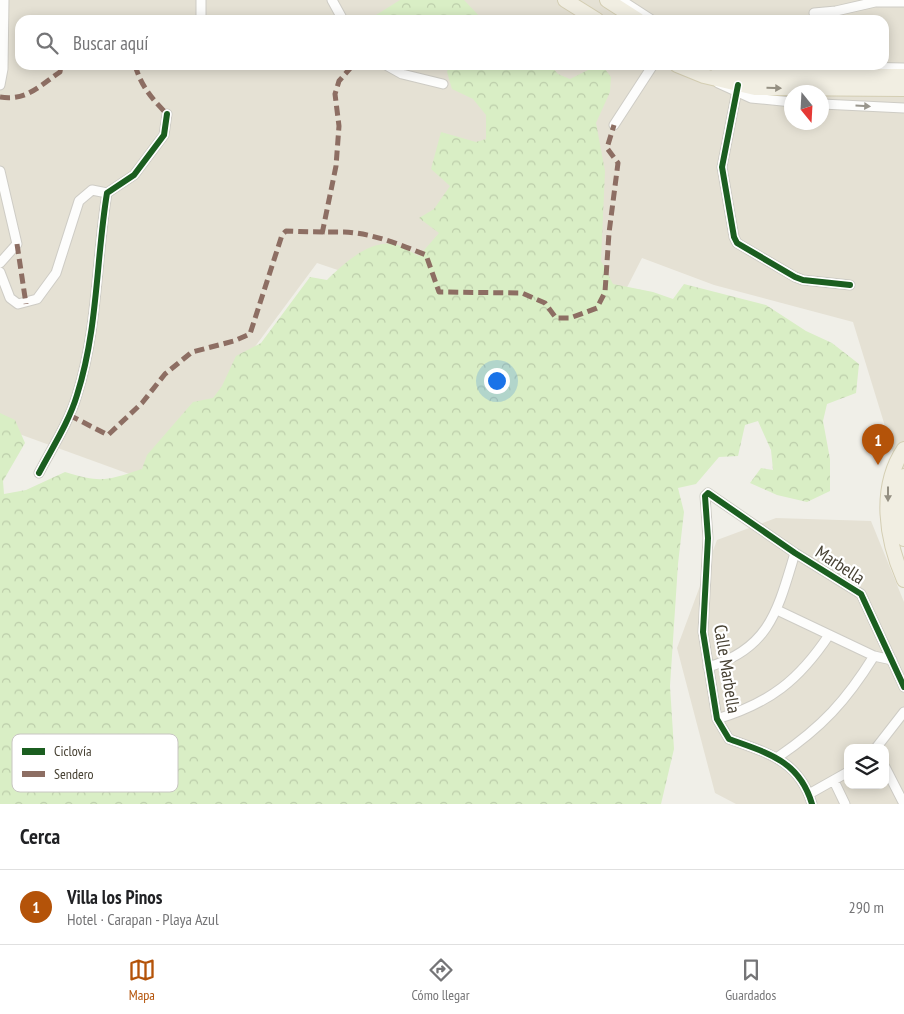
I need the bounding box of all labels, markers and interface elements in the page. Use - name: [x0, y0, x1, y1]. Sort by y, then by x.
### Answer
- search box: [15, 15, 889, 70]
- icon: search: [33, 29, 61, 57]
- text: Buscar aquí: [73, 31, 148, 55]
- one-way arrow: [767, 84, 783, 92]
- north arrow: [784, 85, 829, 130]
- one-way arrow: [855, 102, 871, 110]
- your location: [484, 368, 510, 394]
- pin: 1: [862, 424, 894, 465]
- one-way arrow: [884, 486, 892, 502]
- street label: Marbella: [811, 540, 869, 589]
- street label: Calle Marbella: [709, 623, 746, 715]
- legend: [12, 734, 178, 792]
- text: Ciclovía: [54, 742, 92, 760]
- map controls: [844, 744, 889, 789]
- button: layers: [844, 744, 889, 789]
- text: Sendero: [54, 765, 94, 783]
- text: Cerca: [20, 823, 60, 850]
- text: Villa los Pinos: [67, 885, 162, 909]
- text: 1: [32, 897, 40, 917]
- text: 290 m: [849, 897, 884, 917]
- text: Hotel · Carapan - Playa Azul: [67, 909, 219, 929]
- tab: Mapa: [128, 956, 156, 1004]
- tab: Cómo llegar: [412, 956, 469, 1004]
- tab: Guardados: [725, 956, 776, 1004]

